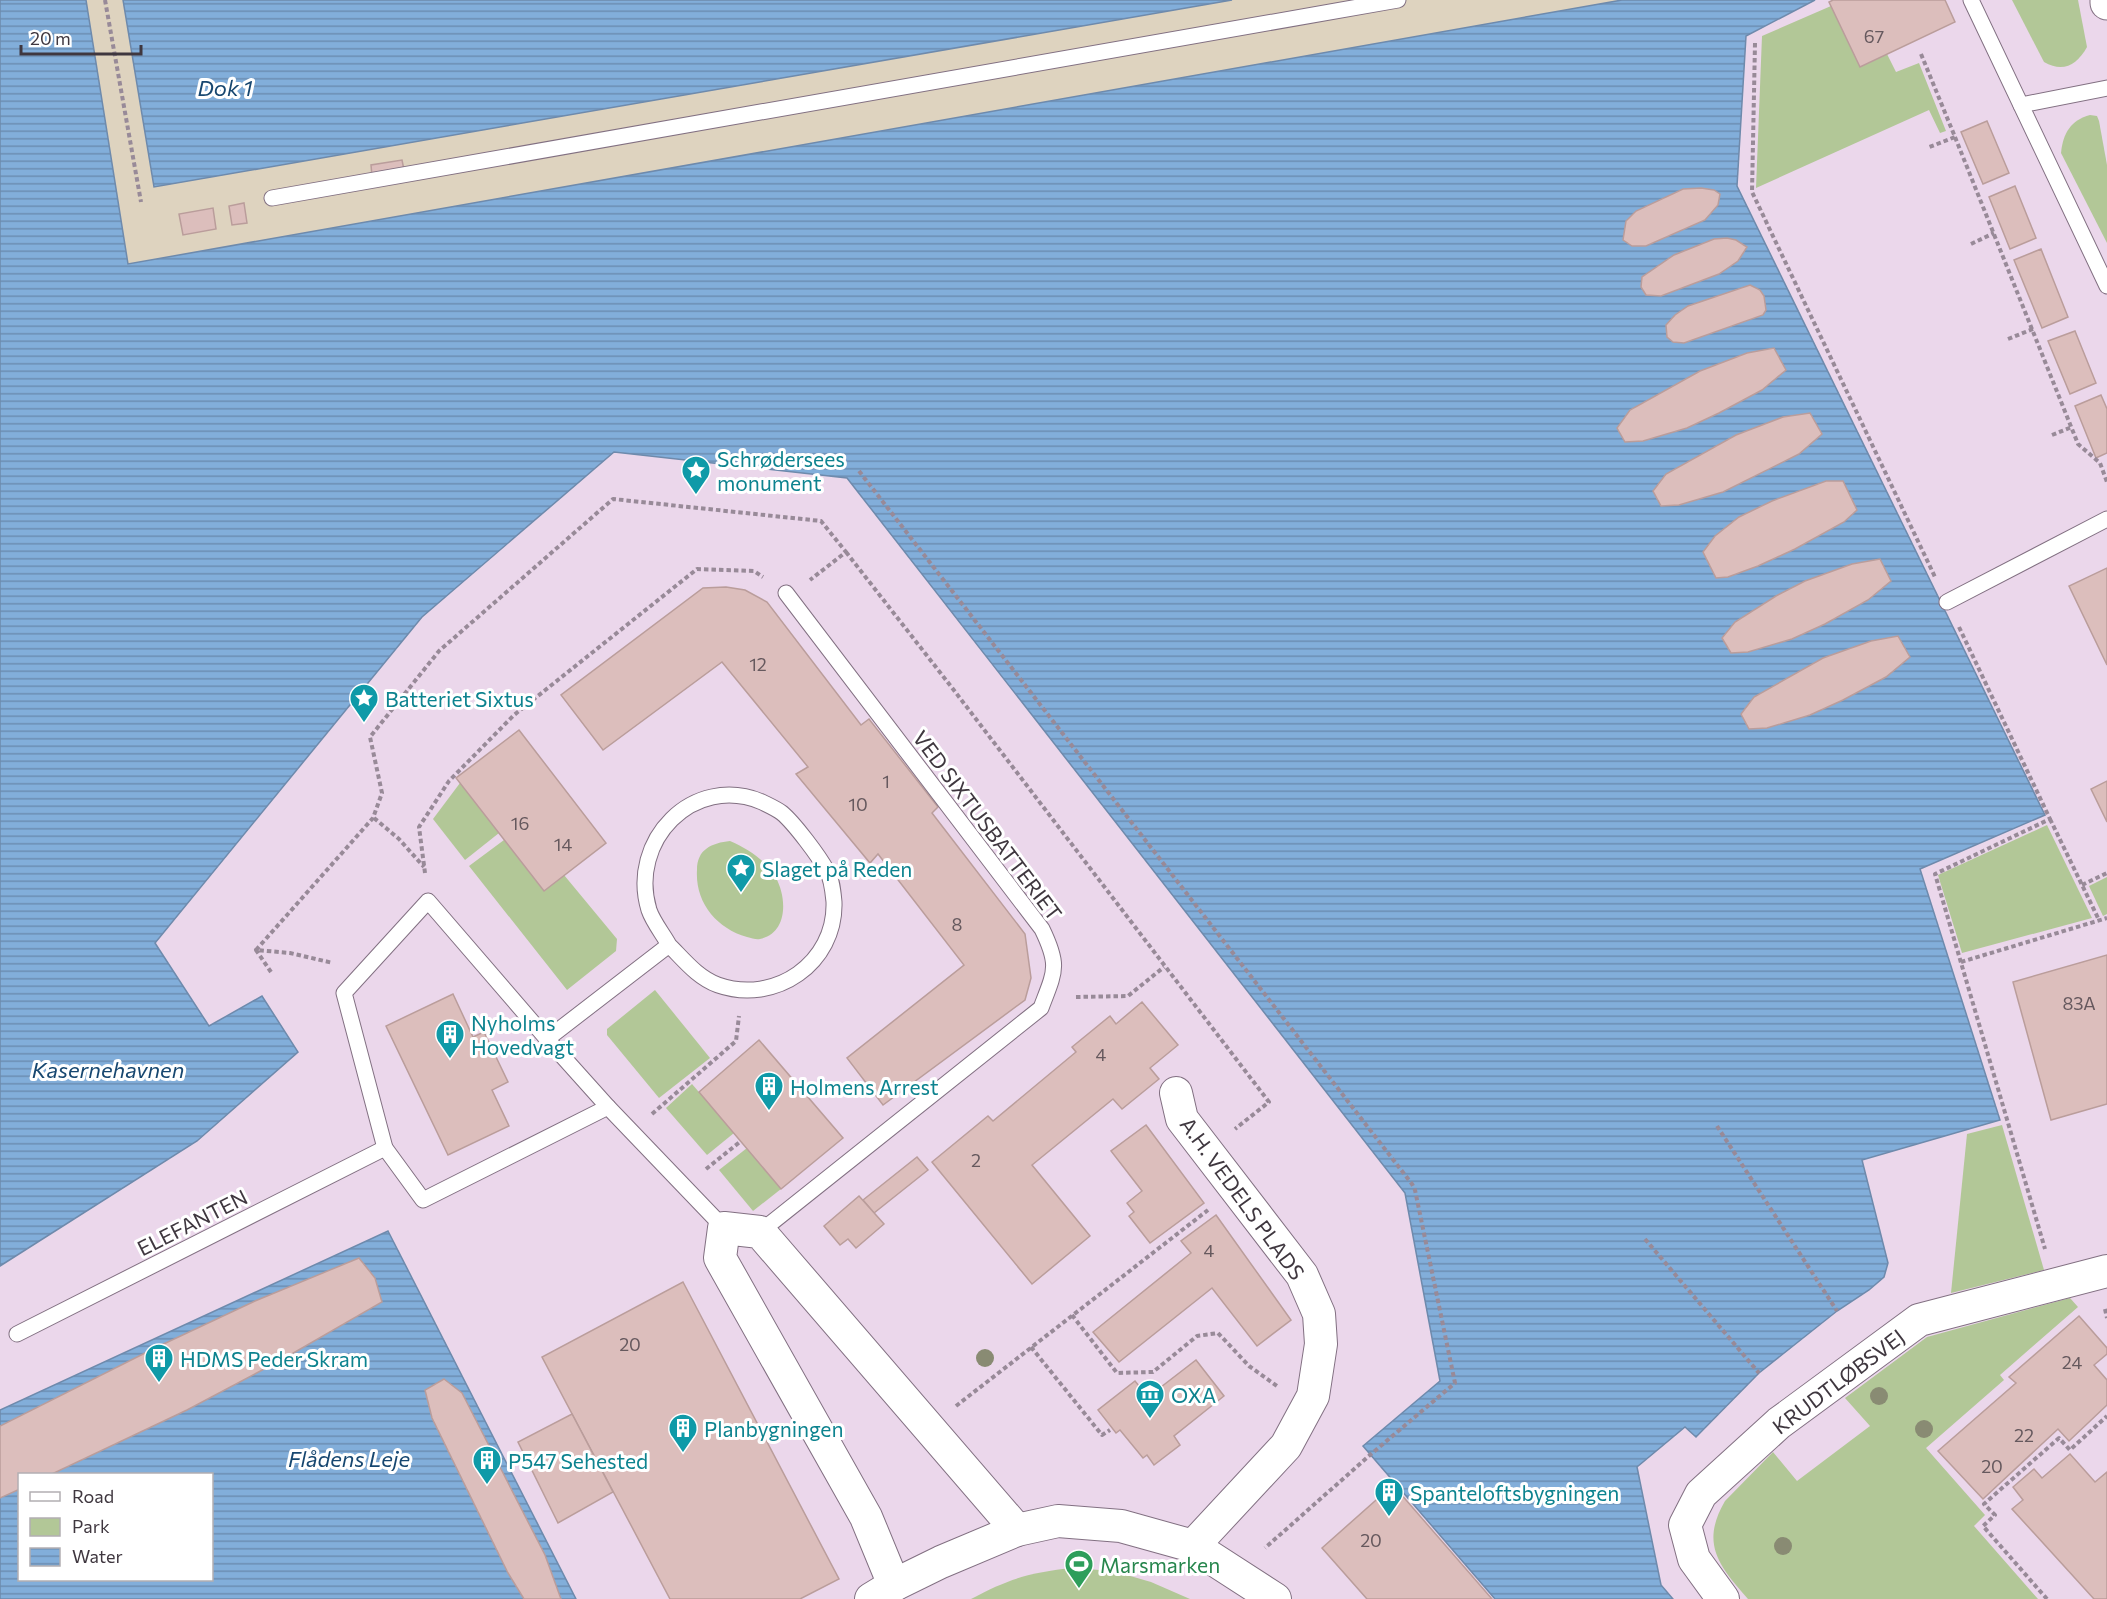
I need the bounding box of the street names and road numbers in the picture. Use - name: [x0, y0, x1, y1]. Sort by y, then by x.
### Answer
- street label: VED SIXTUSBATTERIET: [908, 725, 1068, 925]
- street label: A.H. VEDELS PLADS: [1176, 1112, 1310, 1284]
- street label: ELEFANTEN: [133, 1184, 251, 1260]
- street label: KRUDTLØBSVEJ: [1767, 1323, 1909, 1439]

